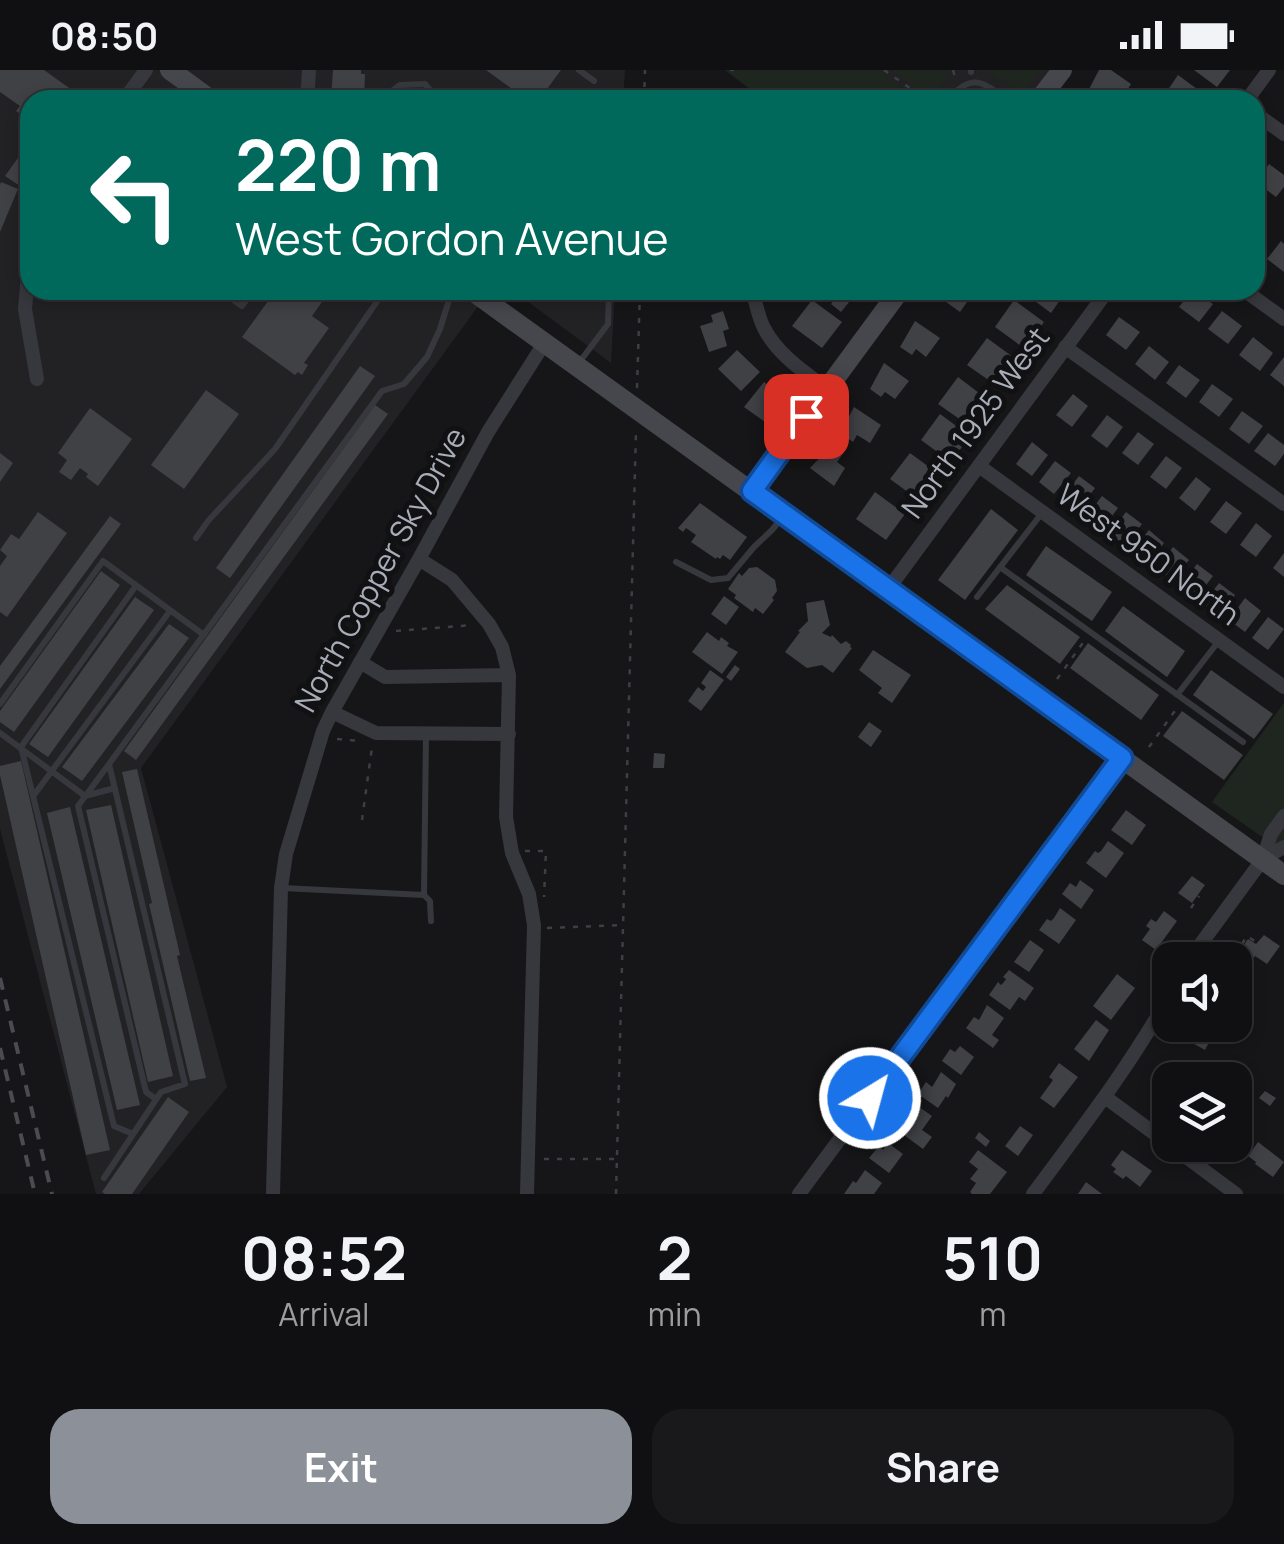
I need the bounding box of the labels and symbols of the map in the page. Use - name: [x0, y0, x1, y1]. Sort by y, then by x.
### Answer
- street label: North 1925 West: [891, 318, 1058, 526]
- pin: [764, 374, 849, 459]
- street label: North Copper Sky Drive: [284, 420, 475, 719]
- street label: West 950 North: [1049, 474, 1249, 634]
- position arrow: [818, 1046, 922, 1150]

